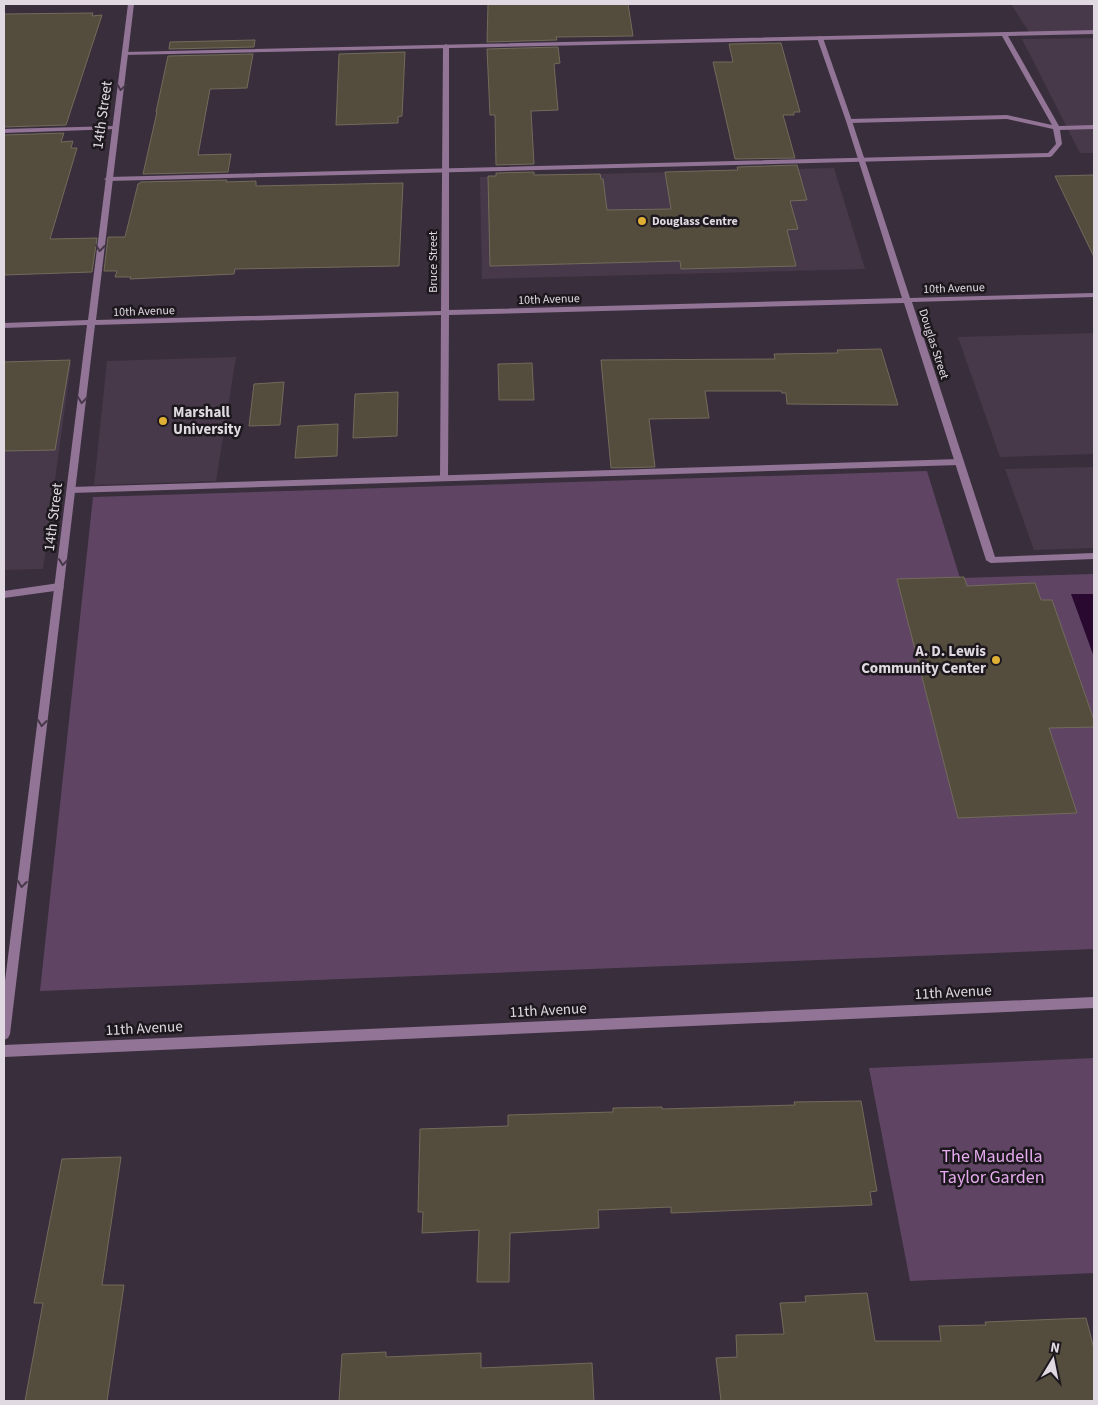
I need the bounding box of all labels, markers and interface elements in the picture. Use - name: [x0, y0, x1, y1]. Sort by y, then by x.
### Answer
- street label: 14th Street: [87, 80, 118, 151]
- one-way arrow: [116, 83, 127, 91]
- place label: Douglass Centre: [652, 213, 738, 230]
- marker: Douglass Centre: [636, 215, 648, 227]
- street label: Bruce Street: [425, 231, 442, 293]
- one-way arrow: [95, 244, 106, 252]
- street label: 10th Avenue: [923, 279, 985, 298]
- street label: 10th Avenue: [518, 290, 580, 309]
- street label: 10th Avenue: [113, 302, 175, 321]
- street label: Douglas Street: [914, 307, 953, 382]
- one-way arrow: [77, 397, 88, 405]
- place label: Marshall University: [173, 402, 242, 440]
- marker: Marshall University: [157, 415, 169, 427]
- street label: 14th Street: [39, 482, 68, 552]
- one-way arrow: [58, 558, 69, 566]
- place label: A. D. Lewis Community Center: [861, 641, 986, 679]
- marker: A. D. Lewis Community Center: [990, 654, 1002, 666]
- one-way arrow: [37, 719, 48, 727]
- one-way arrow: [17, 881, 28, 889]
- street label: 11th Avenue: [914, 980, 992, 1005]
- street label: 11th Avenue: [509, 998, 587, 1023]
- street label: 11th Avenue: [105, 1016, 183, 1041]
- park label: The Maudella Taylor Garden: [939, 1144, 1045, 1190]
- north arrow: [1028, 1335, 1078, 1385]
- text: N: [1049, 1338, 1061, 1359]

